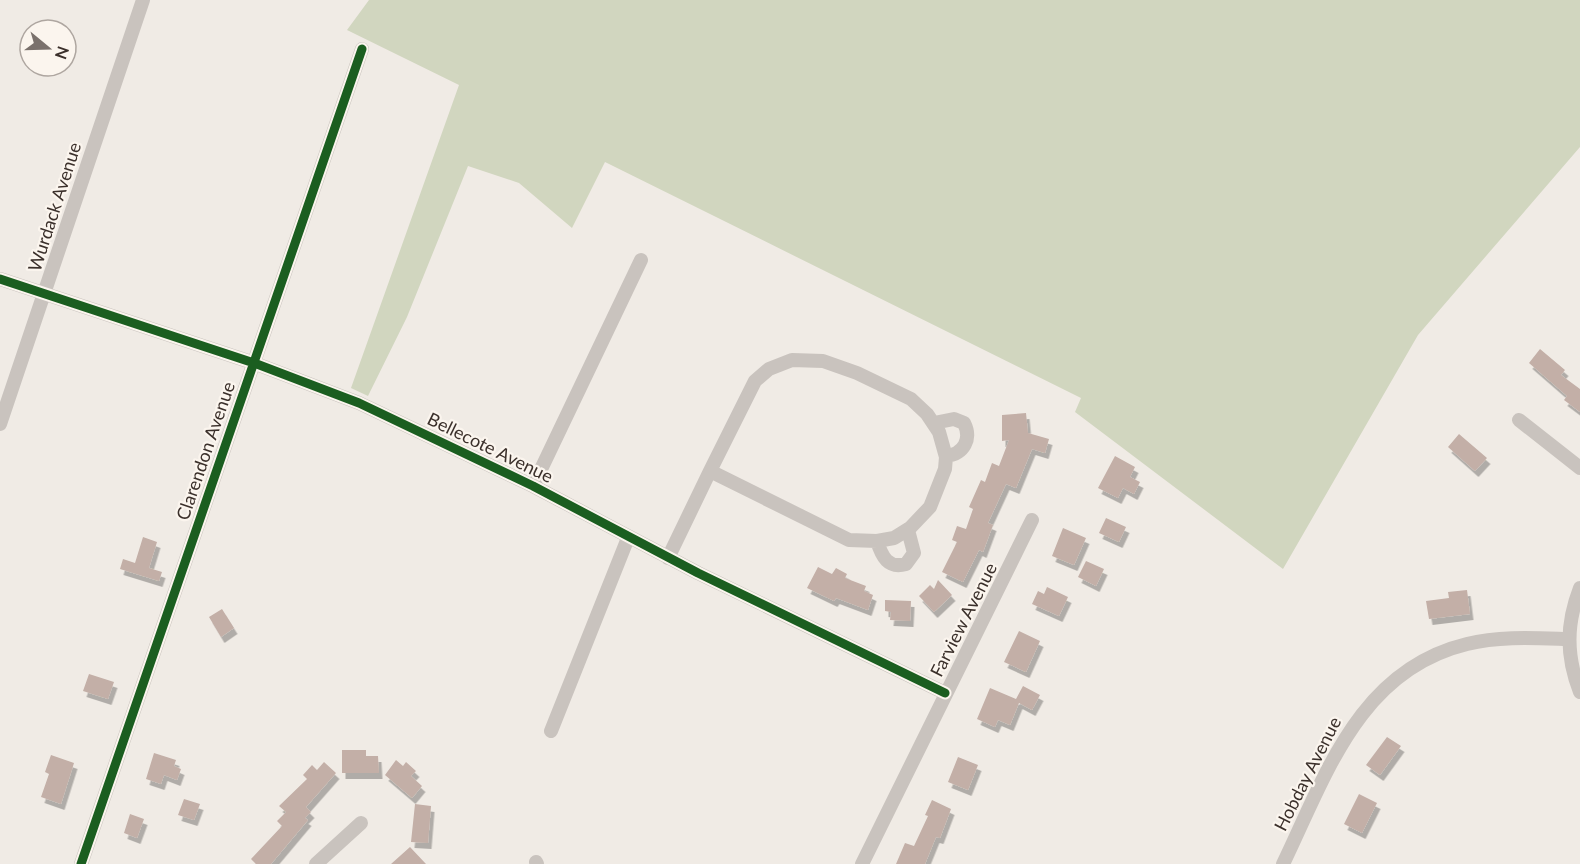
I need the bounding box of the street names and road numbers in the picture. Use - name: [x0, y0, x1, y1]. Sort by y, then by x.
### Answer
- street label: Wurdack Avenue: [23, 139, 85, 274]
- street label: Clarendon Avenue: [171, 379, 239, 523]
- street label: Bellecote Avenue: [424, 407, 557, 487]
- street label: Farview Avenue: [925, 559, 1001, 680]
- street label: Hobday Avenue: [1269, 713, 1345, 834]

